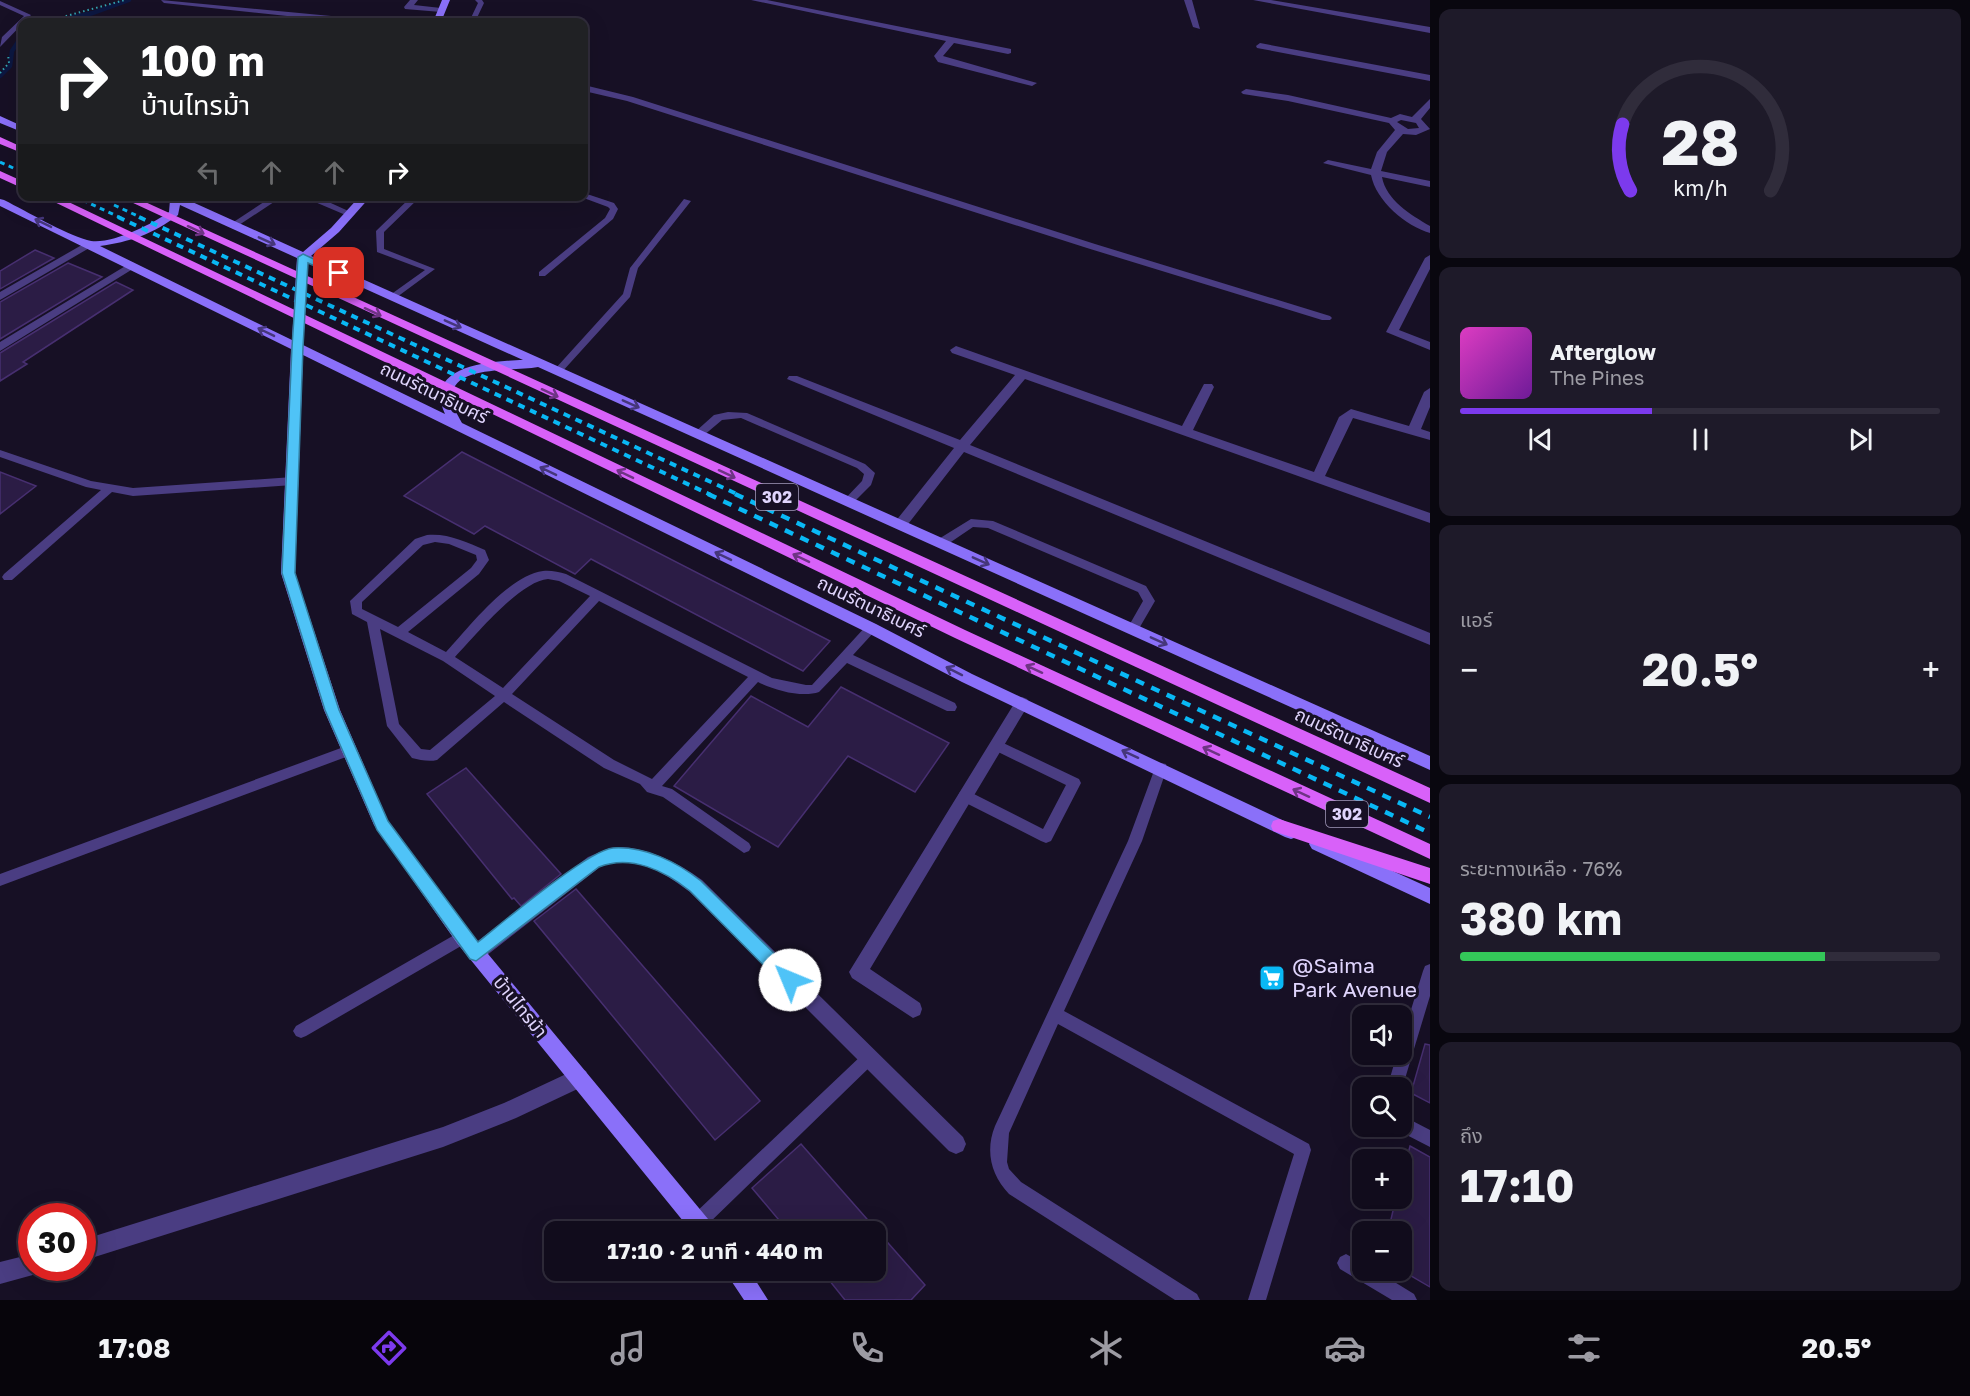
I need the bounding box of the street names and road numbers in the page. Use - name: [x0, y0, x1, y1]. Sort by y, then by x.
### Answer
- street label: ถนนรัตนาธิเบศร์: [377, 356, 493, 428]
- road number: 302: [756, 484, 798, 510]
- street label: ถนนรัตนาธิเบศร์: [814, 570, 930, 642]
- street label: ถนนรัตนาธิเบศร์: [1292, 702, 1408, 772]
- road number: 302: [1326, 801, 1368, 827]
- street label: บ้านไทรม้า: [489, 971, 552, 1042]

